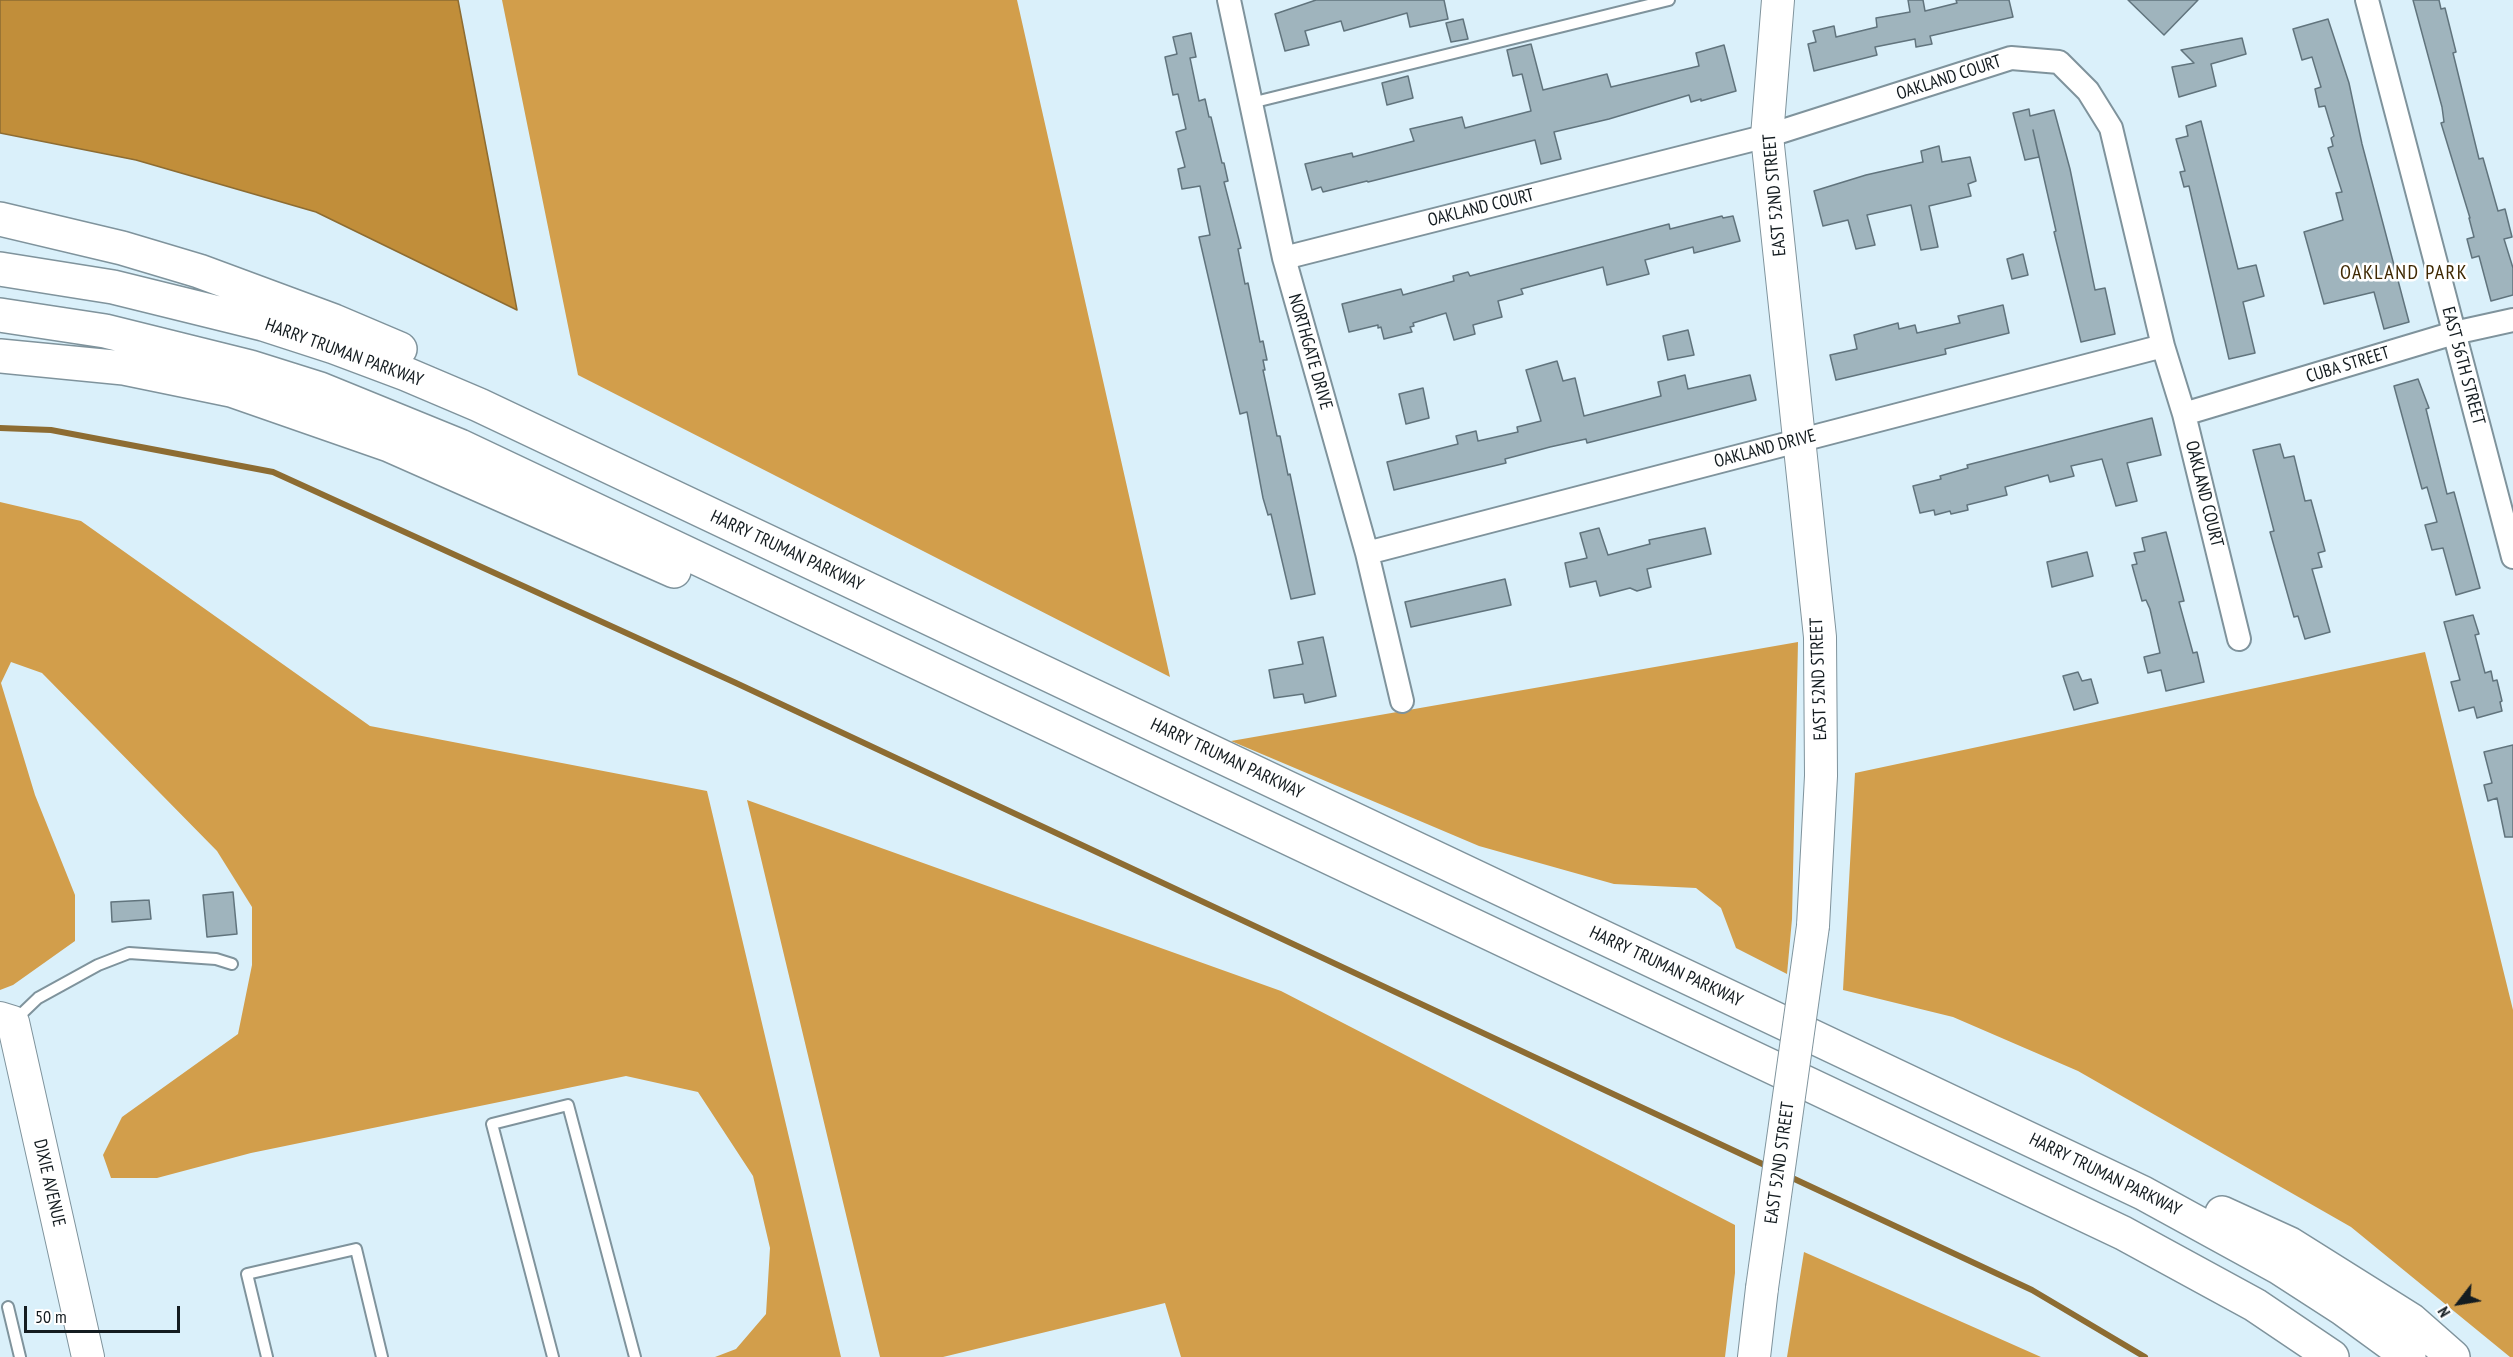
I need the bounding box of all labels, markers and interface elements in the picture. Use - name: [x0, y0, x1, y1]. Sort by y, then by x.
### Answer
- street label: OAKLAND COURT: [1894, 51, 2004, 105]
- street label: EAST 52ND STREET: [1759, 133, 1791, 257]
- street label: OAKLAND COURT: [1426, 184, 1536, 232]
- district label: OAKLAND PARK: [2340, 261, 2468, 285]
- street label: NORTHGATE DRIVE: [1283, 292, 1337, 412]
- street label: EAST 56TH STREET: [2437, 305, 2489, 427]
- street label: HARRY TRUMAN PARKWAY: [262, 314, 426, 392]
- street label: CUBA STREET: [2304, 342, 2392, 388]
- street label: OAKLAND DRIVE: [1712, 425, 1818, 473]
- street label: OAKLAND COURT: [2180, 439, 2228, 549]
- street label: HARRY TRUMAN PARKWAY: [707, 506, 867, 596]
- street label: EAST 52ND STREET: [1806, 617, 1832, 741]
- street label: HARRY TRUMAN PARKWAY: [1147, 714, 1307, 804]
- street label: HARRY TRUMAN PARKWAY: [1586, 922, 1746, 1012]
- street label: EAST 52ND STREET: [1761, 1101, 1799, 1225]
- street label: HARRY TRUMAN PARKWAY: [2025, 1129, 2185, 1221]
- street label: DIXIE AVENUE: [28, 1137, 70, 1229]
- north arrow: [2429, 1273, 2489, 1333]
- scale bar: [27, 1294, 183, 1332]
- text: N: [2433, 1303, 2454, 1321]
- text: 50 m: [35, 1305, 67, 1328]

